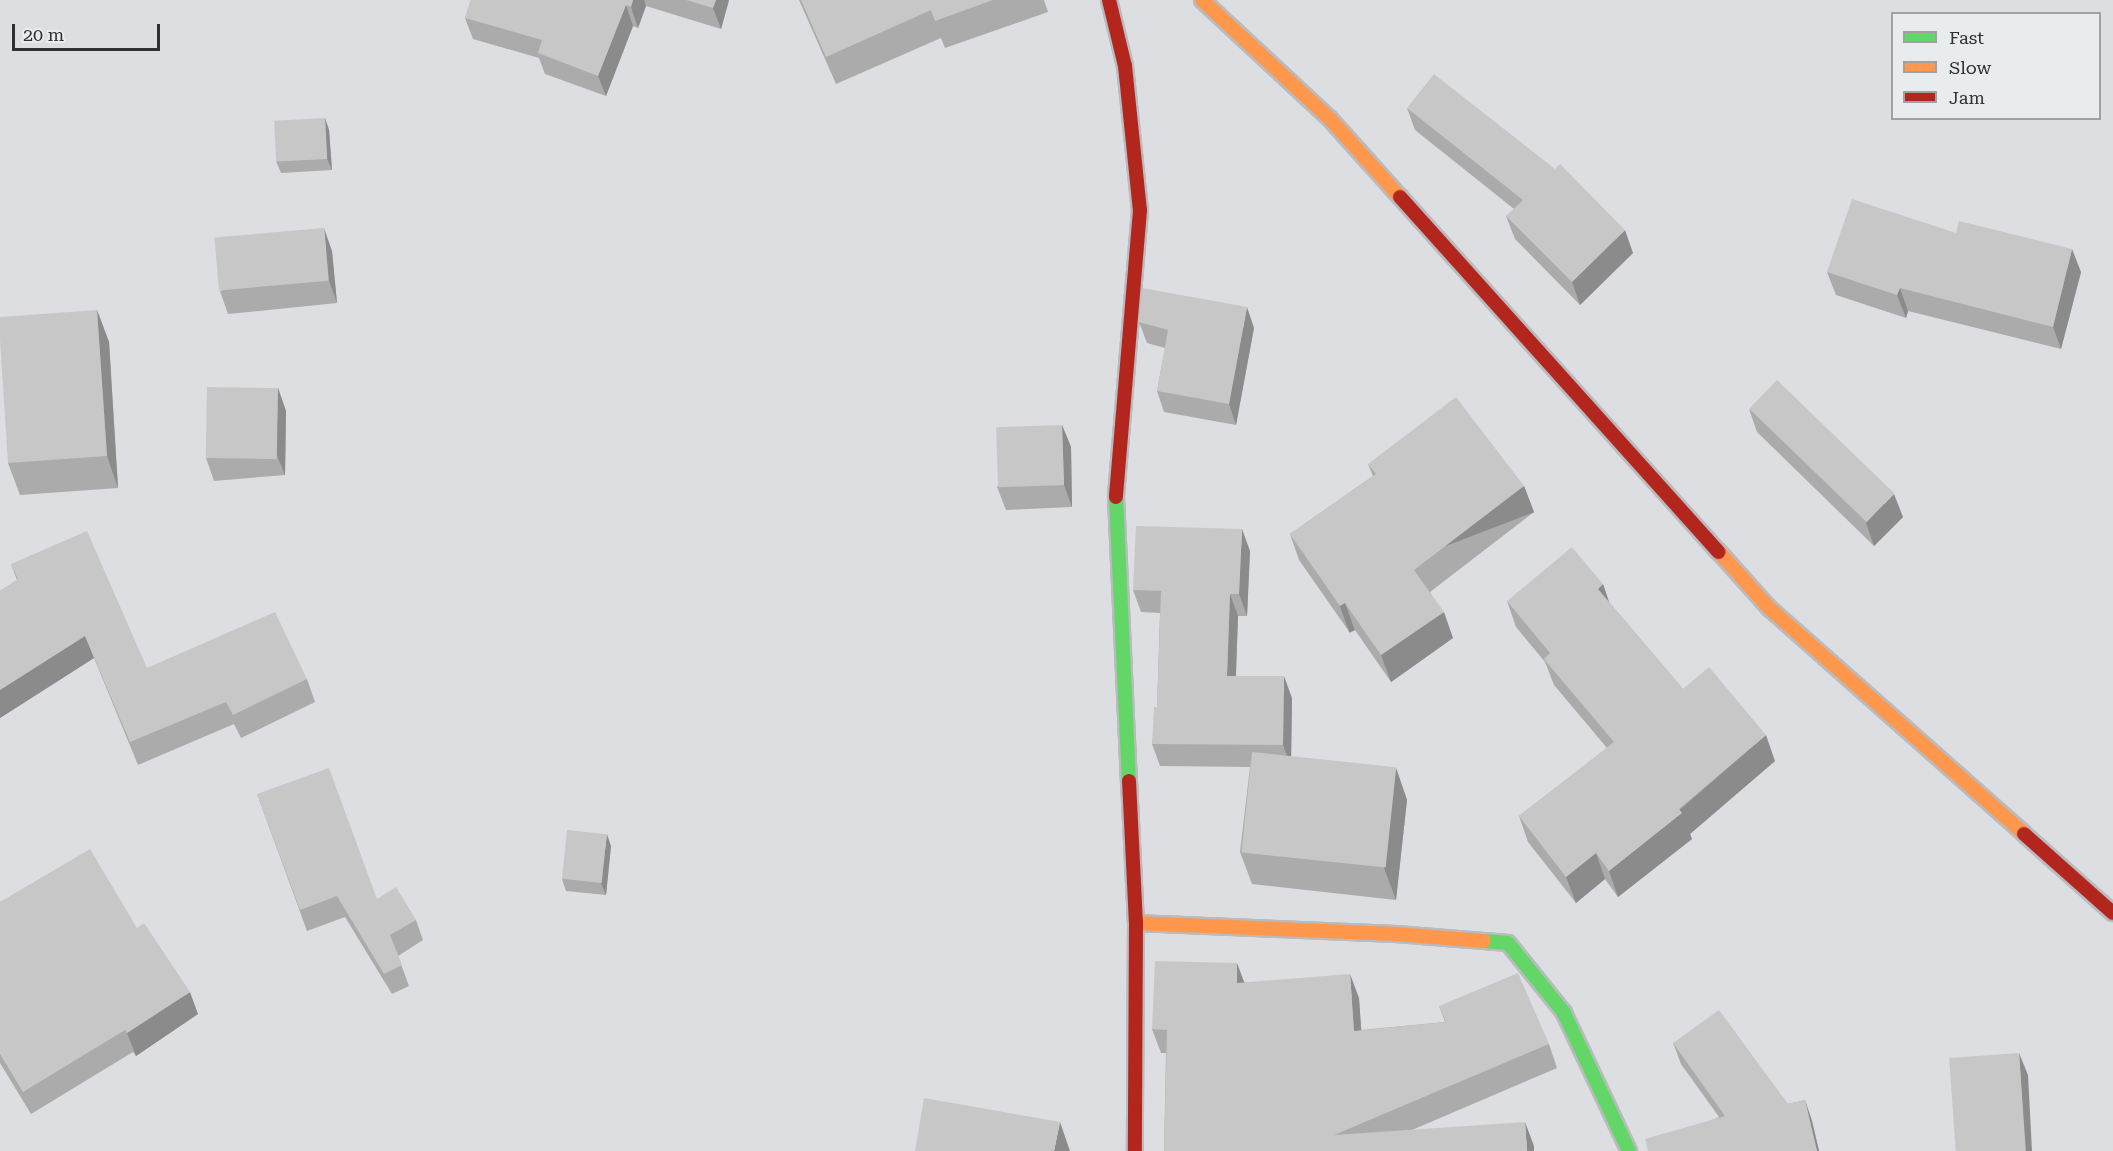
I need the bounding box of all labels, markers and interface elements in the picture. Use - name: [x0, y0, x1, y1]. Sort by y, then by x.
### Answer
- scale bar: [15, 12, 164, 50]
- legend: [1891, 12, 2101, 120]
- text: 20 m: [23, 24, 64, 45]
- text: Fast: [1949, 27, 1984, 48]
- text: Slow: [1949, 57, 1991, 78]
- text: Jam: [1949, 87, 1985, 108]

